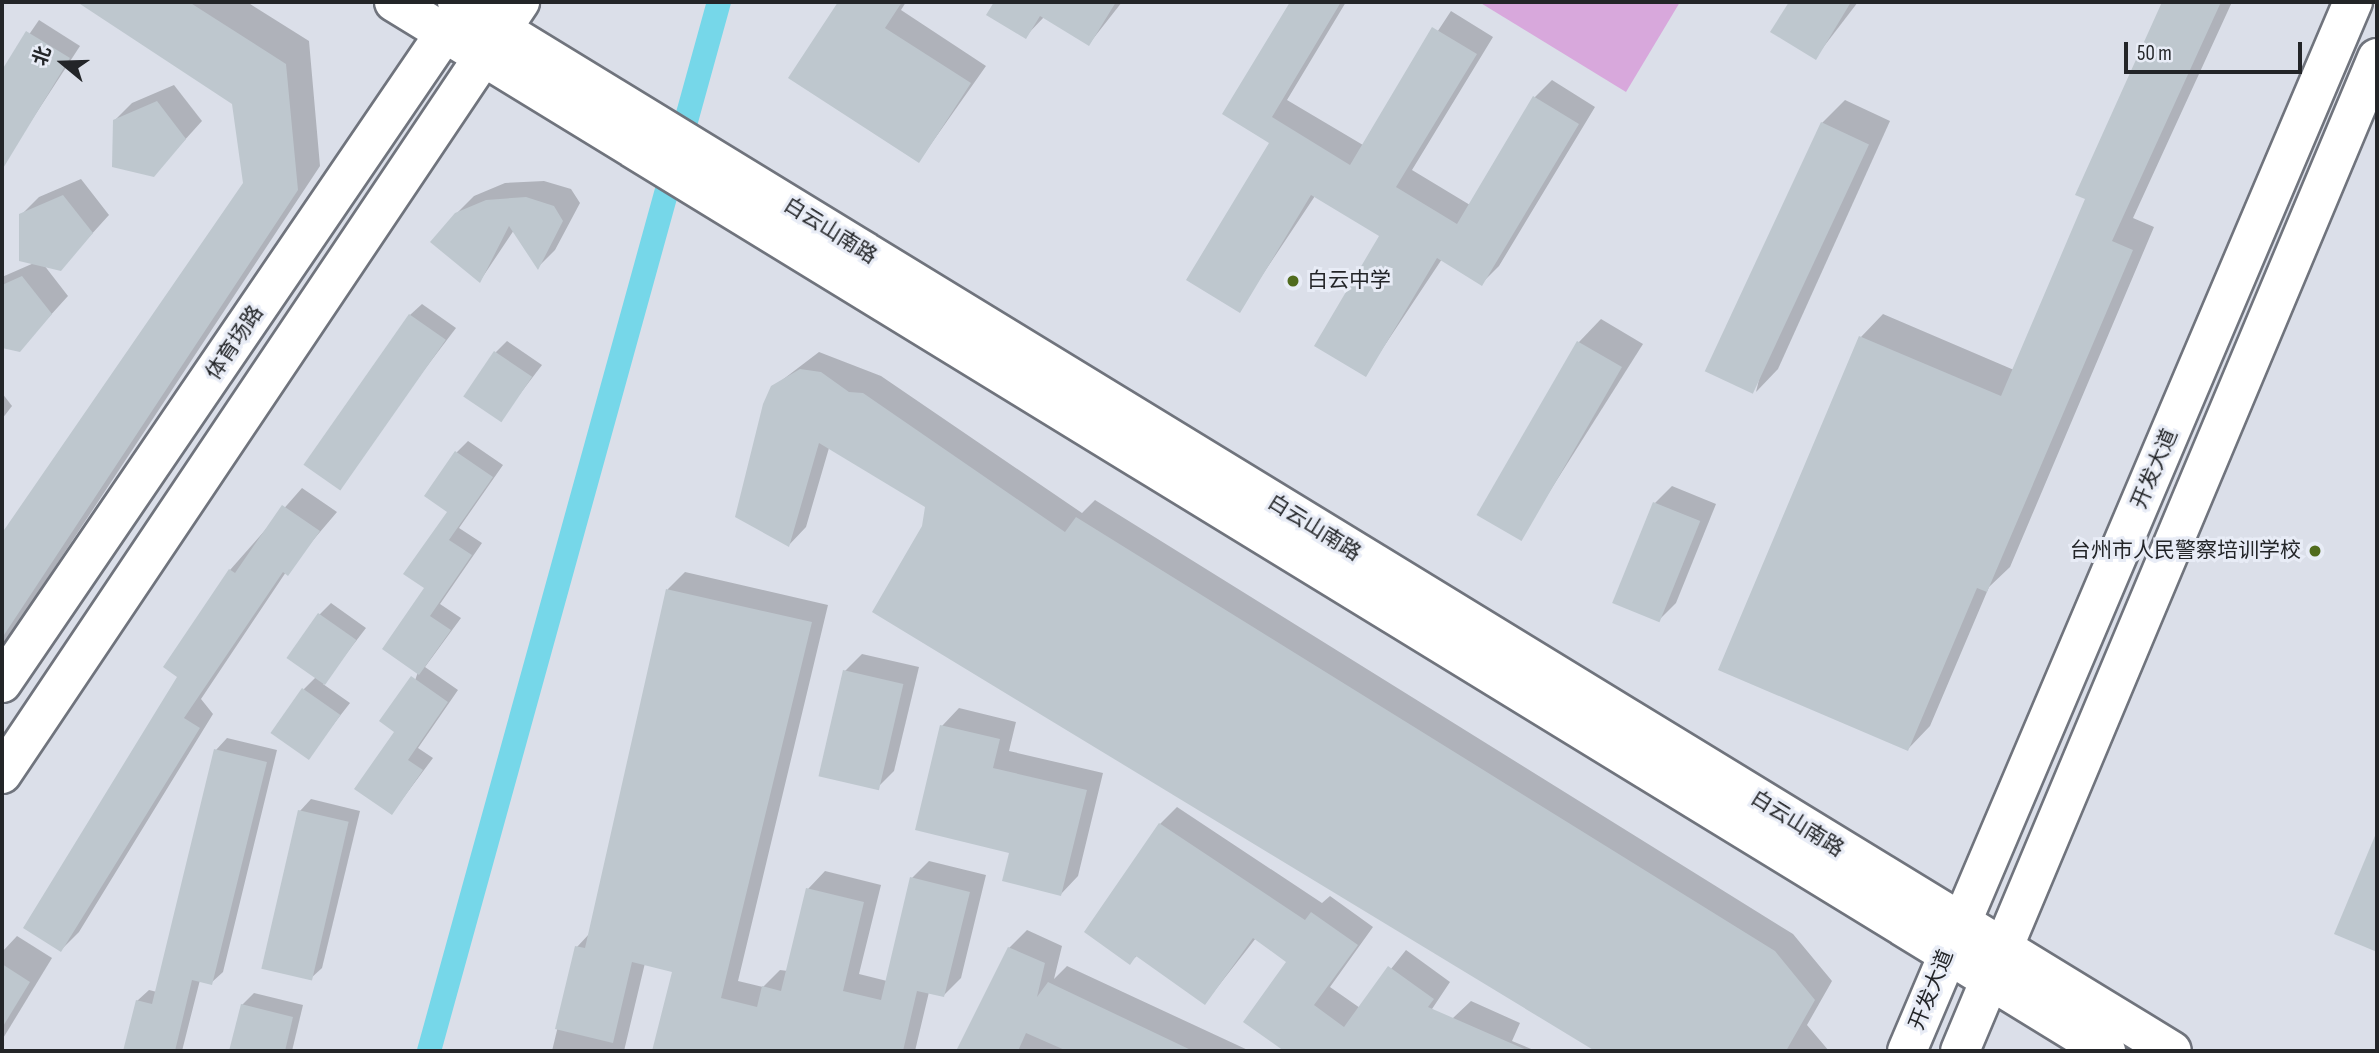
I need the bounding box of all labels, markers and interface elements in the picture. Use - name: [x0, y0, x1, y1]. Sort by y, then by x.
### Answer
- north arrow: [28, 28, 98, 98]
- scale bar: [2127, 28, 2306, 72]
- text: 50 m: [2137, 41, 2172, 66]
- text: 北: [29, 43, 57, 69]
- street label: 白云山南路: [779, 192, 881, 270]
- place label: 白云中学: [1307, 268, 1391, 294]
- marker: 白云中学: [1285, 273, 1301, 289]
- street label: 体育场路: [201, 301, 269, 385]
- street label: 开发大道: [2127, 425, 2183, 513]
- street label: 白云山南路: [1263, 489, 1365, 567]
- place label: 台州市人民警察培训学校: [2070, 538, 2301, 564]
- marker: 台州市人民警察培训学校: [2307, 543, 2323, 559]
- street label: 白云山南路: [1746, 785, 1848, 863]
- street label: 开发大道: [1905, 946, 1959, 1034]

